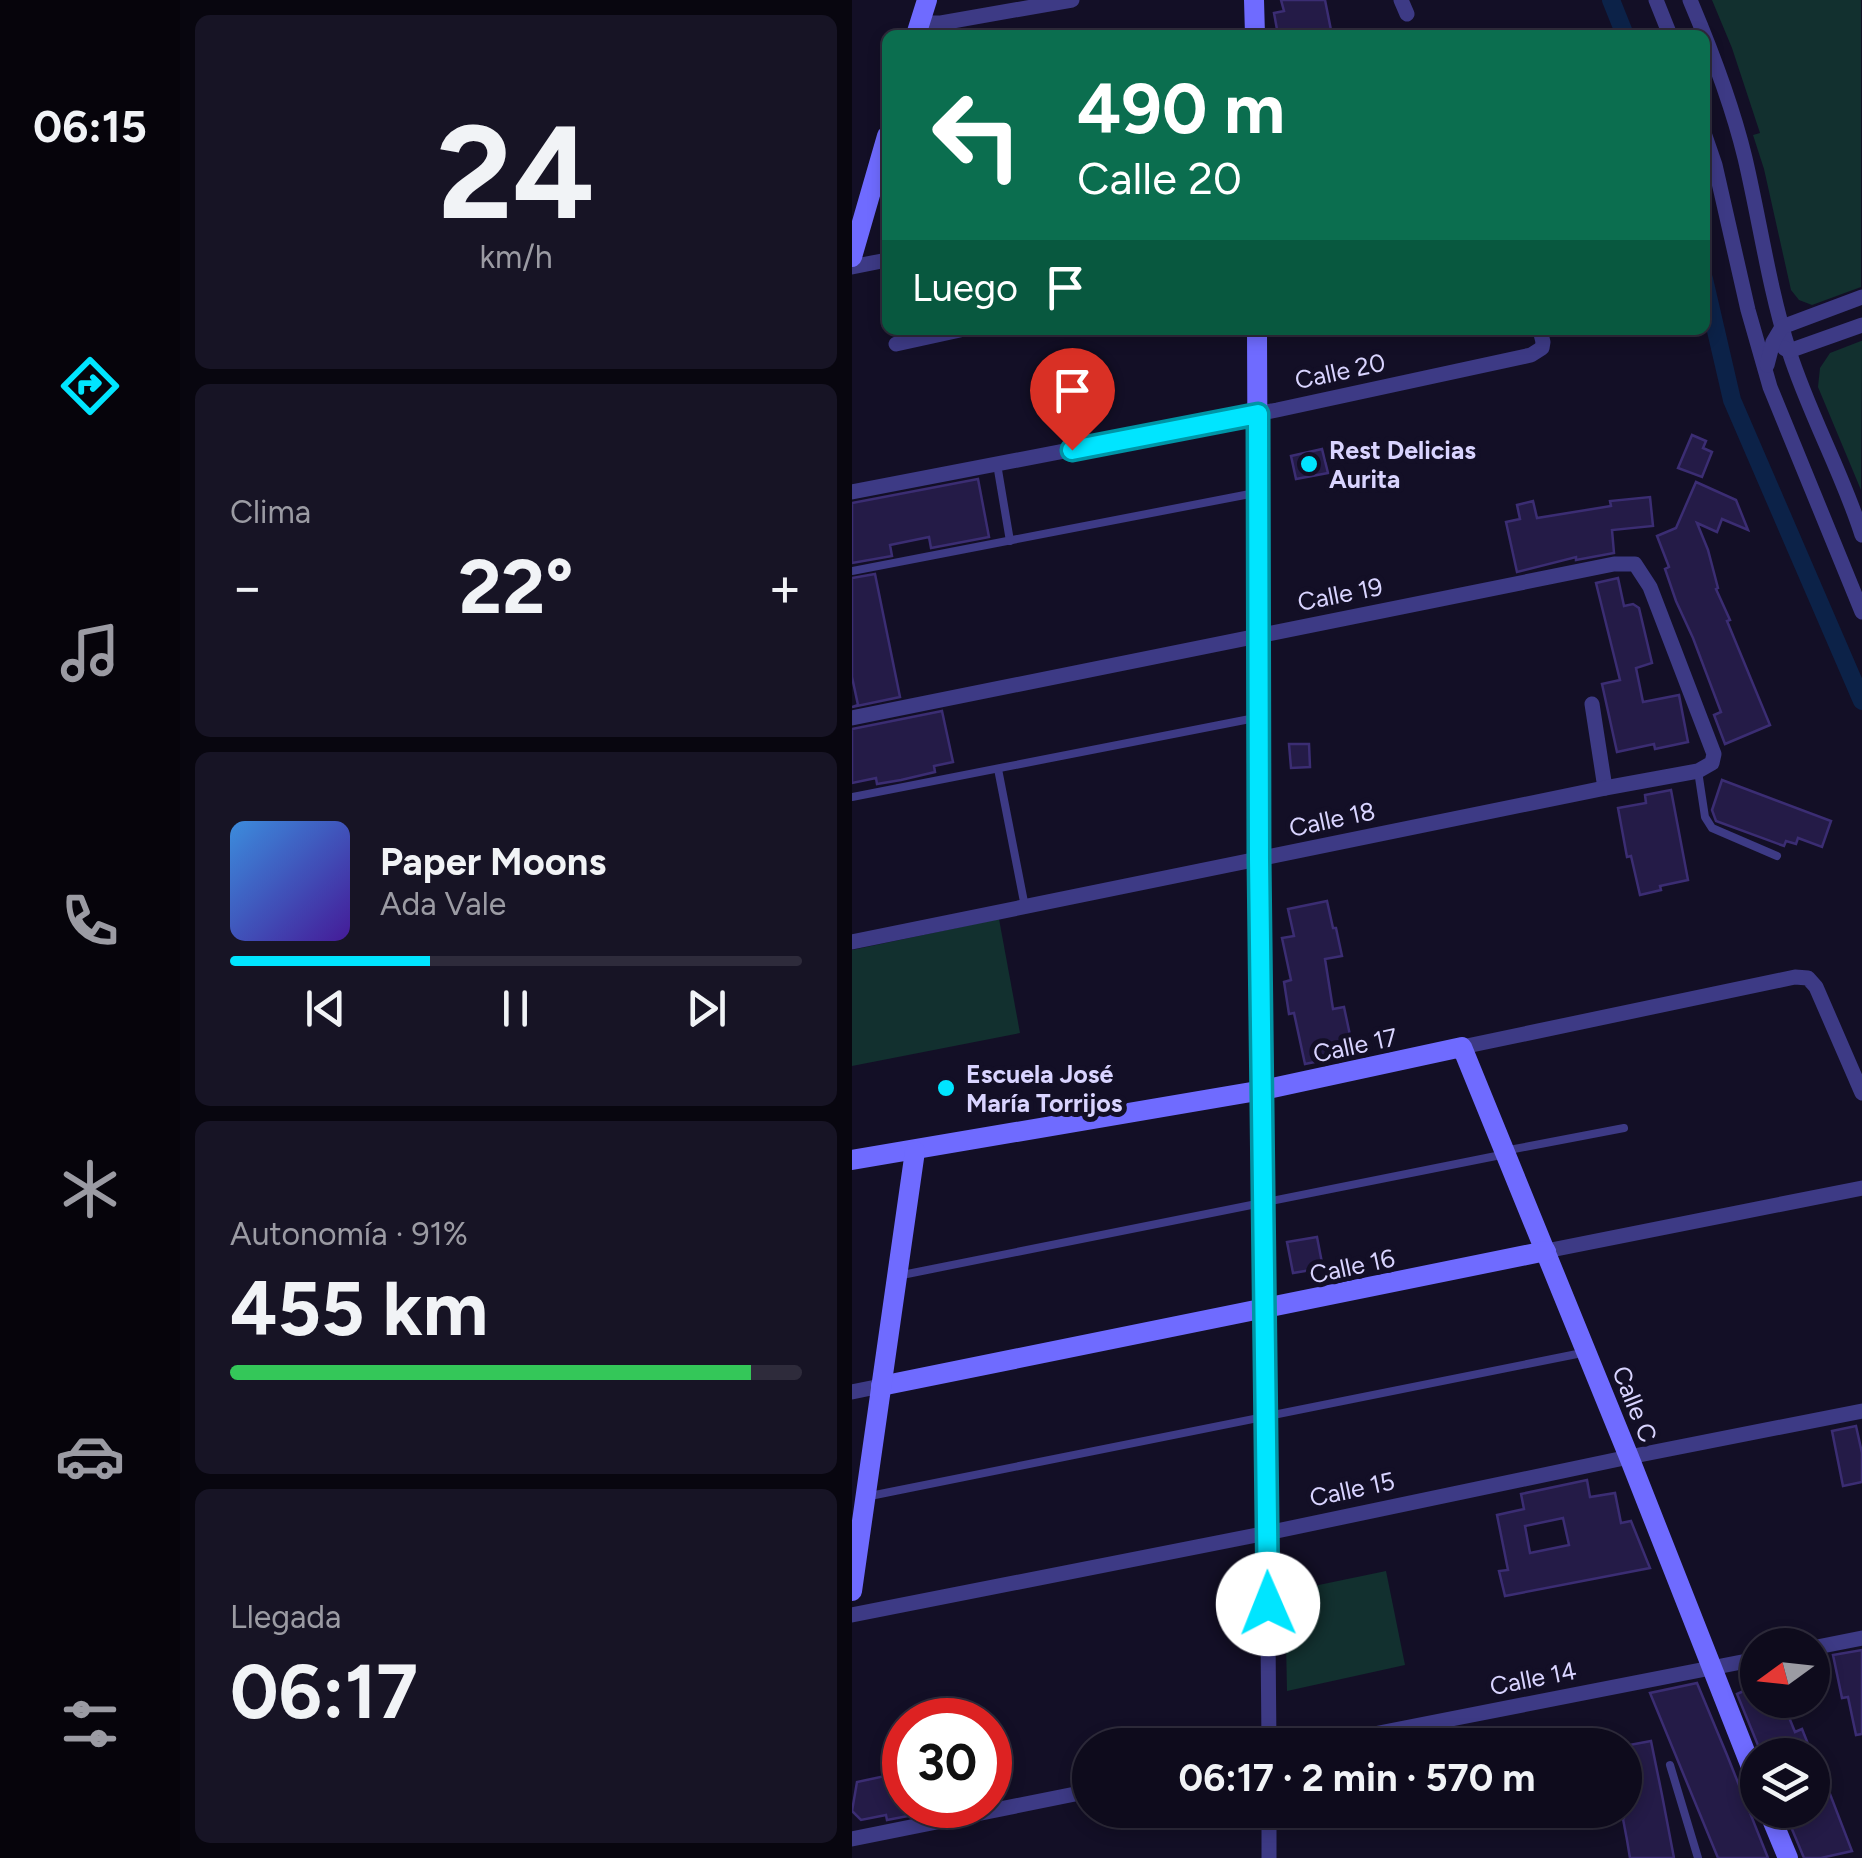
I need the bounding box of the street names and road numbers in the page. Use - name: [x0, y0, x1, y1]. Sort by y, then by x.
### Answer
- street label: Calle 20: [1292, 347, 1388, 395]
- street label: Calle 19: [1295, 571, 1385, 617]
- street label: Calle 18: [1286, 795, 1378, 843]
- street label: Calle 17: [1310, 1021, 1400, 1069]
- street label: Calle 16: [1307, 1242, 1397, 1290]
- street label: Calle C: [1606, 1361, 1664, 1447]
- street label: Calle 15: [1307, 1465, 1397, 1513]
- street label: Calle 14: [1487, 1655, 1579, 1701]

